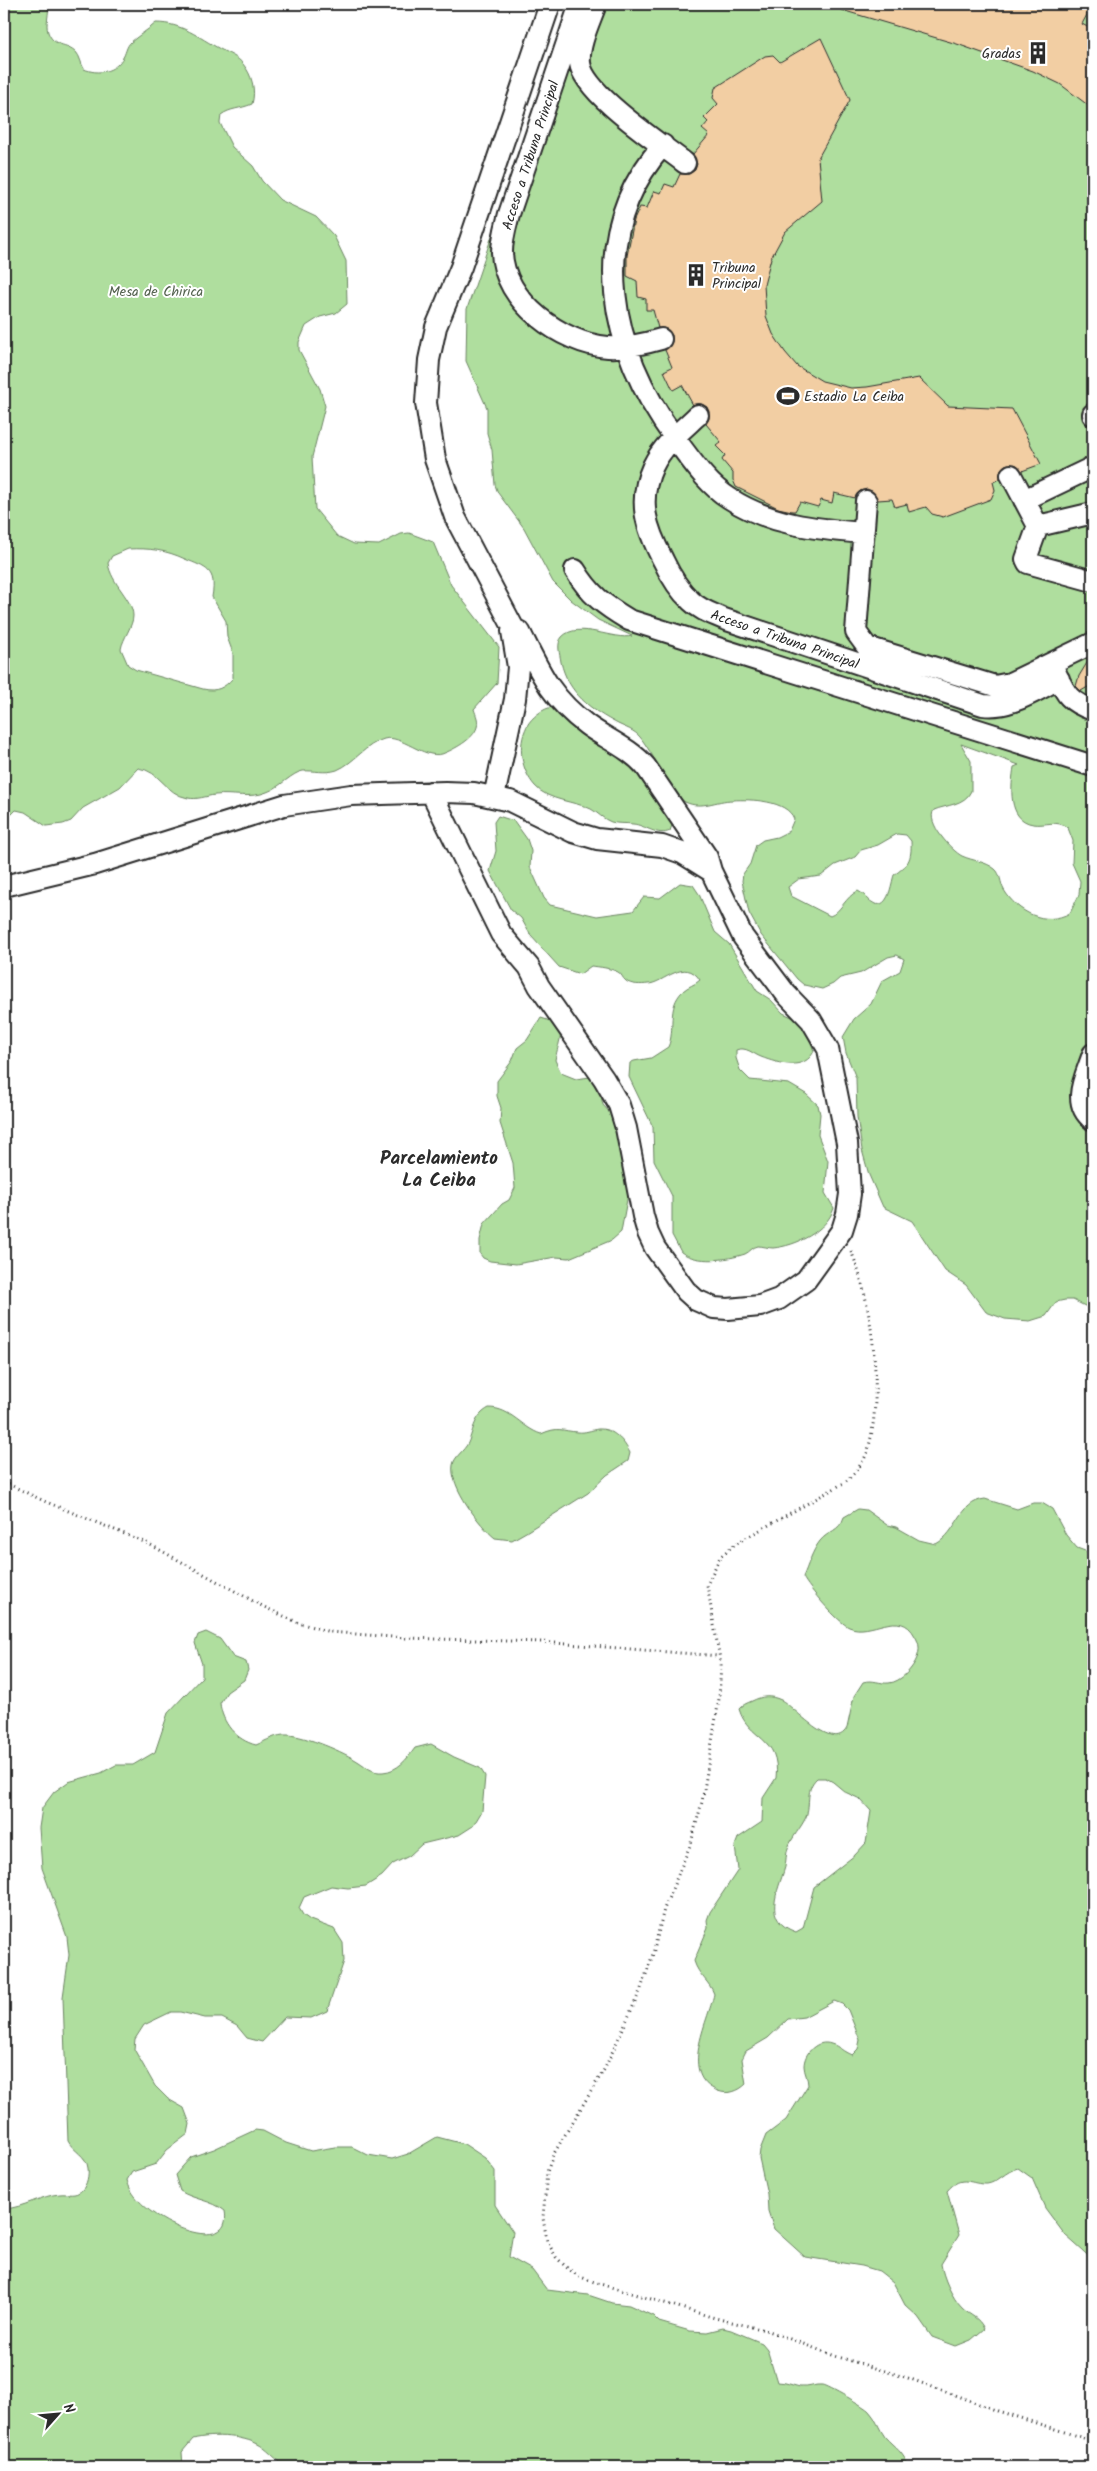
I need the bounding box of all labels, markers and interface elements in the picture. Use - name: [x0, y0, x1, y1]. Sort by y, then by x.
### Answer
- building icon: Gradas: [1025, 40, 1051, 66]
- place label: Gradas: [982, 43, 1021, 65]
- street label: Acceso a Tribuna Principal: [496, 77, 566, 233]
- place label: Tribuna Principal: [712, 257, 762, 295]
- building icon: Tribuna Principal: [683, 262, 709, 288]
- park label: Mesa de Chirica: [109, 281, 203, 303]
- sports icon: Estadio La Ceiba: [775, 383, 801, 409]
- place label: Estadio La Ceiba: [804, 386, 904, 408]
- street label: Acceso a Tribuna Principal: [707, 604, 862, 676]
- district label: Parcelamiento La Ceiba: [380, 1144, 498, 1196]
- north arrow: [32, 2388, 82, 2438]
- text: N: [57, 2400, 81, 2418]

